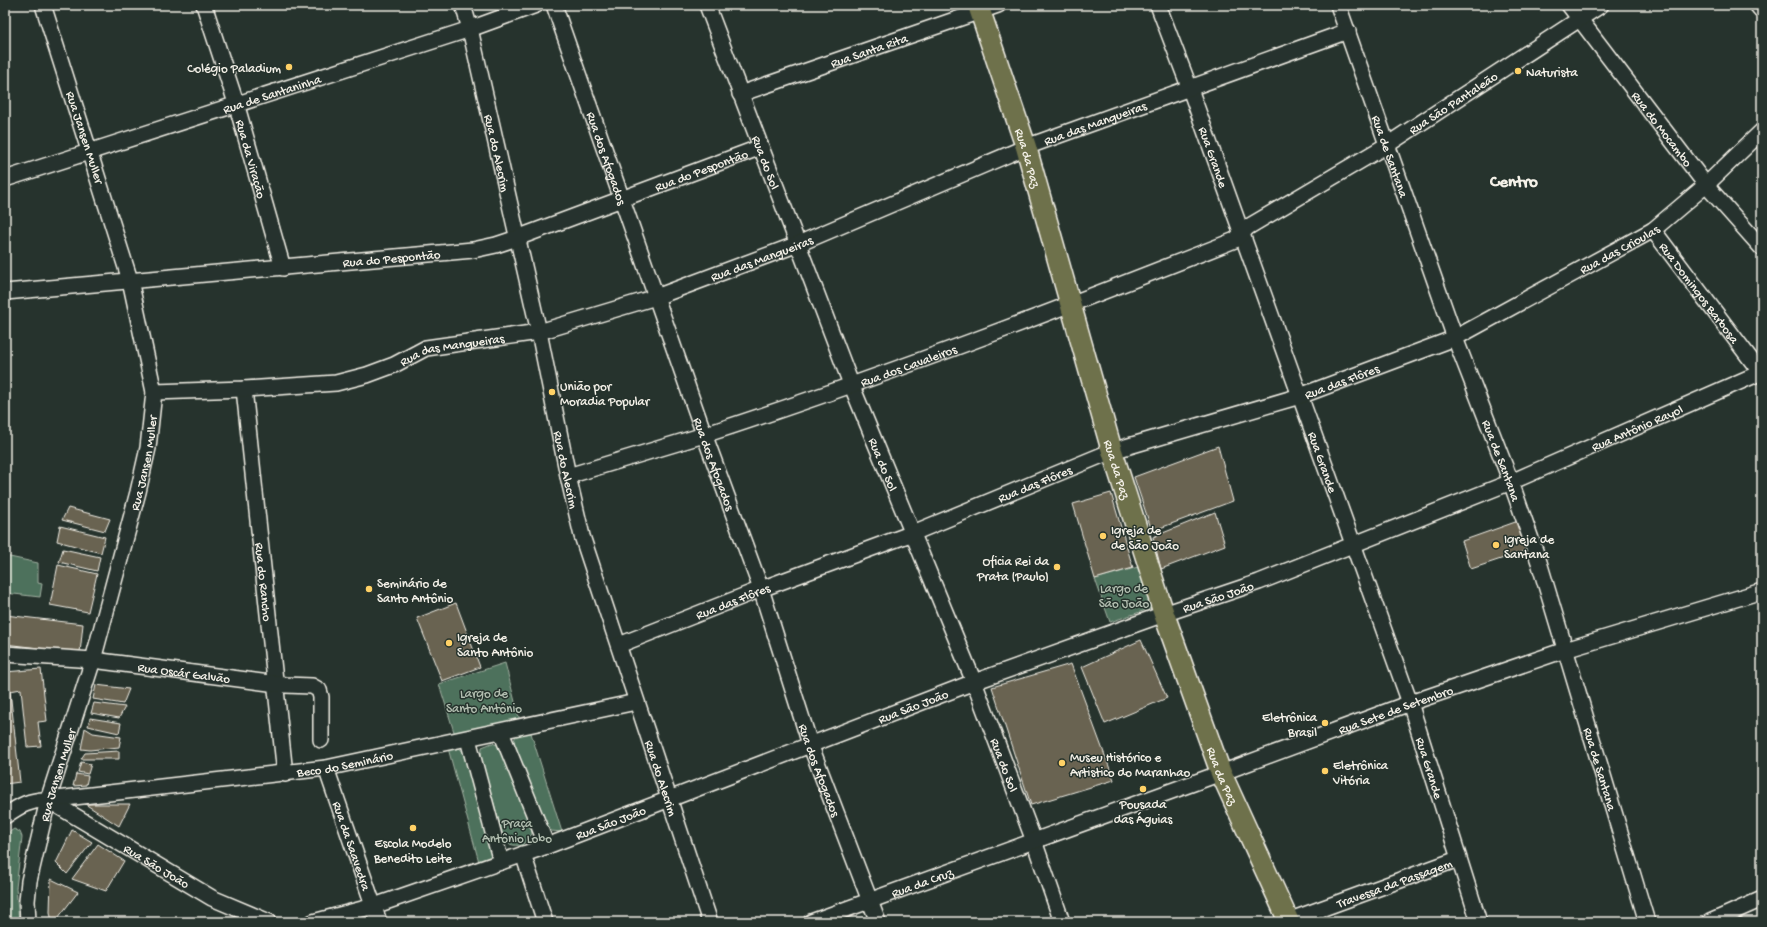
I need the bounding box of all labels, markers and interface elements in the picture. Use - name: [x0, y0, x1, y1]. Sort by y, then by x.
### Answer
- street label: Rua Santa Rita: [829, 32, 911, 72]
- place label: Colégio Paladium: [187, 62, 281, 77]
- marker: Colégio Paladium: [284, 62, 294, 72]
- marker: Naturista: [1513, 66, 1523, 76]
- place label: Naturista: [1526, 66, 1579, 81]
- street label: Rua São Pantaleão: [1407, 70, 1501, 139]
- street label: Rua de Santaninha: [221, 72, 324, 118]
- street label: Rua do Mocambo: [1627, 89, 1695, 171]
- street label: Rua Jansen Muller: [62, 90, 106, 187]
- street label: Rua das Mangueiras: [1042, 99, 1150, 150]
- street label: Rua dos Afogados: [582, 110, 629, 208]
- street label: Rua do Alecrim: [480, 113, 512, 194]
- street label: Rua de Santana: [1367, 114, 1410, 201]
- street label: Rua da Viração: [231, 118, 268, 201]
- street label: Rua Grande: [1194, 125, 1230, 191]
- street label: Rua da Paz: [1010, 127, 1043, 191]
- street label: Rua do Sol: [747, 134, 781, 192]
- street label: Rua do Pespontão: [653, 147, 751, 196]
- district label: Centro: [1489, 173, 1538, 193]
- street label: Rua das Crioulas: [1578, 222, 1664, 278]
- street label: Rua das Mangueiras: [709, 233, 817, 286]
- street label: Rua Domingos Barbosa: [1655, 240, 1742, 348]
- street label: Rua do Pespontão: [342, 248, 441, 272]
- street label: Rua das Mangueiras: [398, 332, 507, 371]
- street label: Rua dos Cavaleiros: [859, 342, 960, 391]
- street label: Rua das Flôres: [1303, 362, 1383, 404]
- place label: União por Moradia Popular: [560, 380, 651, 410]
- marker: União por Moradia Popular: [547, 387, 557, 397]
- street label: Rua Antônio Rayol: [1590, 403, 1686, 456]
- street label: Rua Jansen Muller: [128, 413, 162, 513]
- street label: Rua dos Afogados: [689, 416, 737, 514]
- street label: Rua de Santana: [1478, 418, 1522, 505]
- street label: Rua do Alecrim: [549, 430, 580, 510]
- street label: Rua Grande: [1303, 430, 1339, 496]
- street label: Rua do Sol: [864, 436, 899, 494]
- street label: Rua da Paz: [1099, 439, 1132, 503]
- street label: Rua das Flôres: [996, 463, 1076, 507]
- place label: Igreja de de São João: [1111, 524, 1179, 554]
- marker: Igreja de de São João: [1098, 531, 1108, 541]
- place label: Igreja de Santana: [1504, 533, 1555, 563]
- marker: Igreja de Santana: [1491, 540, 1501, 550]
- street label: Rua do Rancho: [250, 542, 274, 623]
- place label: Oficia Rei da Prata (Paulo): [976, 555, 1050, 585]
- marker: Oficia Rei da Prata (Paulo): [1052, 562, 1062, 572]
- place label: Seminário de Santo Antônio: [377, 577, 453, 607]
- street label: Rua São João: [1181, 579, 1256, 617]
- street label: Rua das Flôres: [694, 581, 774, 624]
- park label: Largo de São João: [1099, 582, 1150, 612]
- marker: Seminário de Santo Antônio: [364, 584, 374, 594]
- place label: Igreja de Santo Antônio: [457, 631, 533, 661]
- marker: Igreja de Santo Antônio: [444, 638, 454, 648]
- street label: Rua Oscár Galvão: [137, 661, 231, 688]
- street label: Rua Sete de Setembro: [1337, 684, 1456, 739]
- park label: Largo de Santo Antônio: [446, 687, 522, 717]
- street label: Rua São João: [876, 688, 951, 728]
- place label: Eletrônica Brasil: [1262, 711, 1318, 741]
- marker: Eletrônica Brasil: [1320, 718, 1330, 728]
- street label: Rua dos Afogados: [794, 722, 842, 820]
- street label: Rua Jansen Muller: [38, 726, 81, 823]
- street label: Rua de Santana: [1579, 726, 1618, 814]
- street label: Rua do Sol: [986, 736, 1020, 795]
- street label: Rua Grande: [1411, 736, 1445, 801]
- street label: Rua do Alecrim: [640, 739, 679, 818]
- street label: Rua da Paz: [1202, 745, 1240, 809]
- street label: Beco do Seminário: [295, 749, 395, 781]
- place label: Museu Histórico e Artistico do Maranhao: [1070, 751, 1190, 781]
- marker: Museu Histórico e Artistico do Maranhao: [1057, 758, 1067, 768]
- place label: Eletrônica Vitória: [1332, 759, 1389, 789]
- marker: Eletrônica Vitória: [1320, 766, 1330, 776]
- marker: Pousada das Águias: [1138, 784, 1148, 794]
- place label: Pousada das Águias: [1114, 798, 1174, 828]
- street label: Rua da Saavedra: [328, 800, 373, 894]
- street label: Rua São João: [574, 804, 649, 844]
- park label: Praça Antônio Lobo: [482, 817, 552, 847]
- marker: Escola Modelo Benedito Leite: [408, 823, 418, 833]
- place label: Escola Modelo Benedito Leite: [373, 837, 452, 867]
- street label: Rua São João: [120, 842, 192, 893]
- street label: Travessa da Passagem: [1334, 857, 1455, 913]
- street label: Rua da Cruz: [890, 866, 957, 902]

